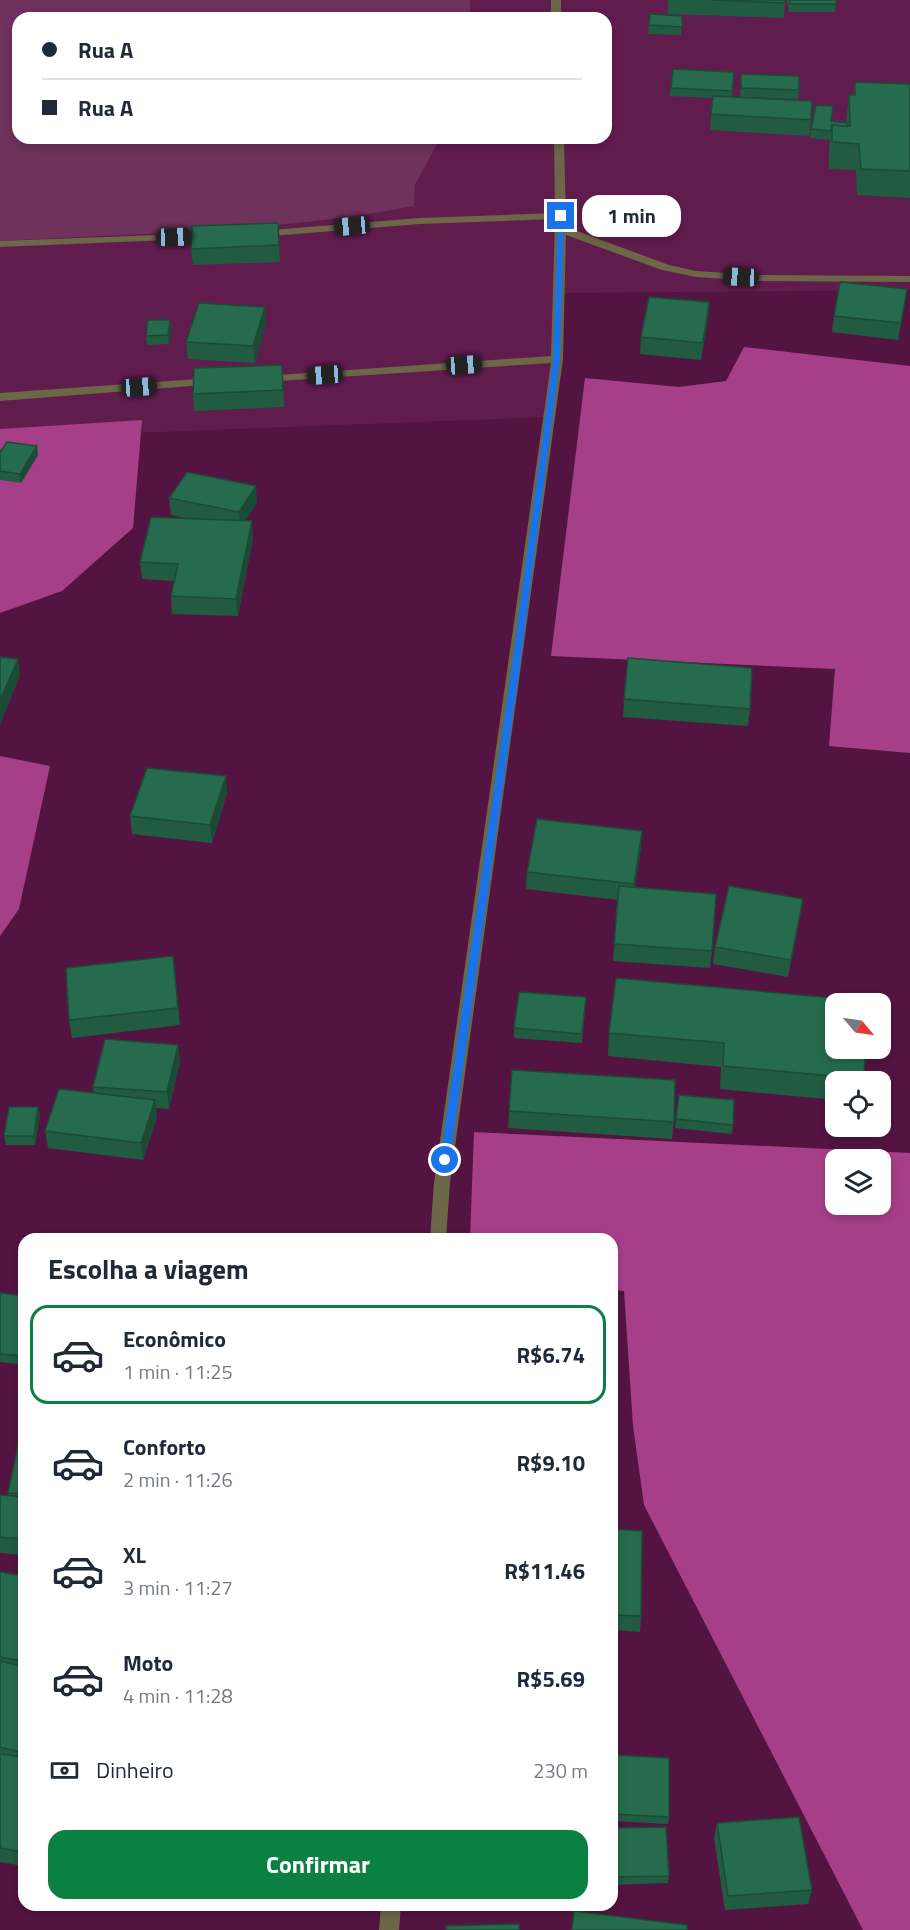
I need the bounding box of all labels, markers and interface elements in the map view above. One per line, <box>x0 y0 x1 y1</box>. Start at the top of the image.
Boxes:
text: Rua A <box>78 33 133 67</box>
text: Rua A <box>78 91 133 125</box>
callout: 1 min <box>582 195 681 237</box>
text: 1 min <box>607 200 656 231</box>
route end <box>547 202 574 229</box>
car <box>333 215 371 237</box>
car <box>156 227 192 247</box>
car <box>723 267 759 287</box>
car <box>445 355 483 375</box>
car <box>306 365 344 385</box>
car <box>120 377 158 397</box>
north arrow <box>825 993 891 1059</box>
map controls <box>825 993 891 1215</box>
button: locate <box>825 1071 891 1137</box>
route start <box>431 1146 458 1173</box>
button: layers <box>825 1149 891 1215</box>
text: Escolha a viagem <box>48 1248 249 1289</box>
text: Econômico <box>123 1322 226 1356</box>
icon: car <box>51 1328 105 1382</box>
text: R$6.74 <box>516 1338 585 1372</box>
text: 1 min · 11:25 <box>123 1356 233 1387</box>
text: Conforto <box>123 1430 206 1464</box>
icon: car <box>51 1436 105 1490</box>
text: R$9.10 <box>516 1446 585 1480</box>
text: 2 min · 11:26 <box>123 1464 233 1495</box>
text: XL <box>123 1538 146 1572</box>
icon: car <box>51 1544 105 1598</box>
text: R$11.46 <box>504 1554 585 1588</box>
text: 3 min · 11:27 <box>123 1572 233 1603</box>
text: Moto <box>123 1646 173 1680</box>
icon: car <box>51 1652 105 1706</box>
text: R$5.69 <box>516 1662 585 1696</box>
text: 4 min · 11:28 <box>123 1680 233 1711</box>
text: Dinheiro <box>96 1753 174 1787</box>
icon: cash <box>48 1754 81 1787</box>
text: 230 m <box>533 1755 588 1786</box>
button: Confirmar <box>48 1830 588 1899</box>

